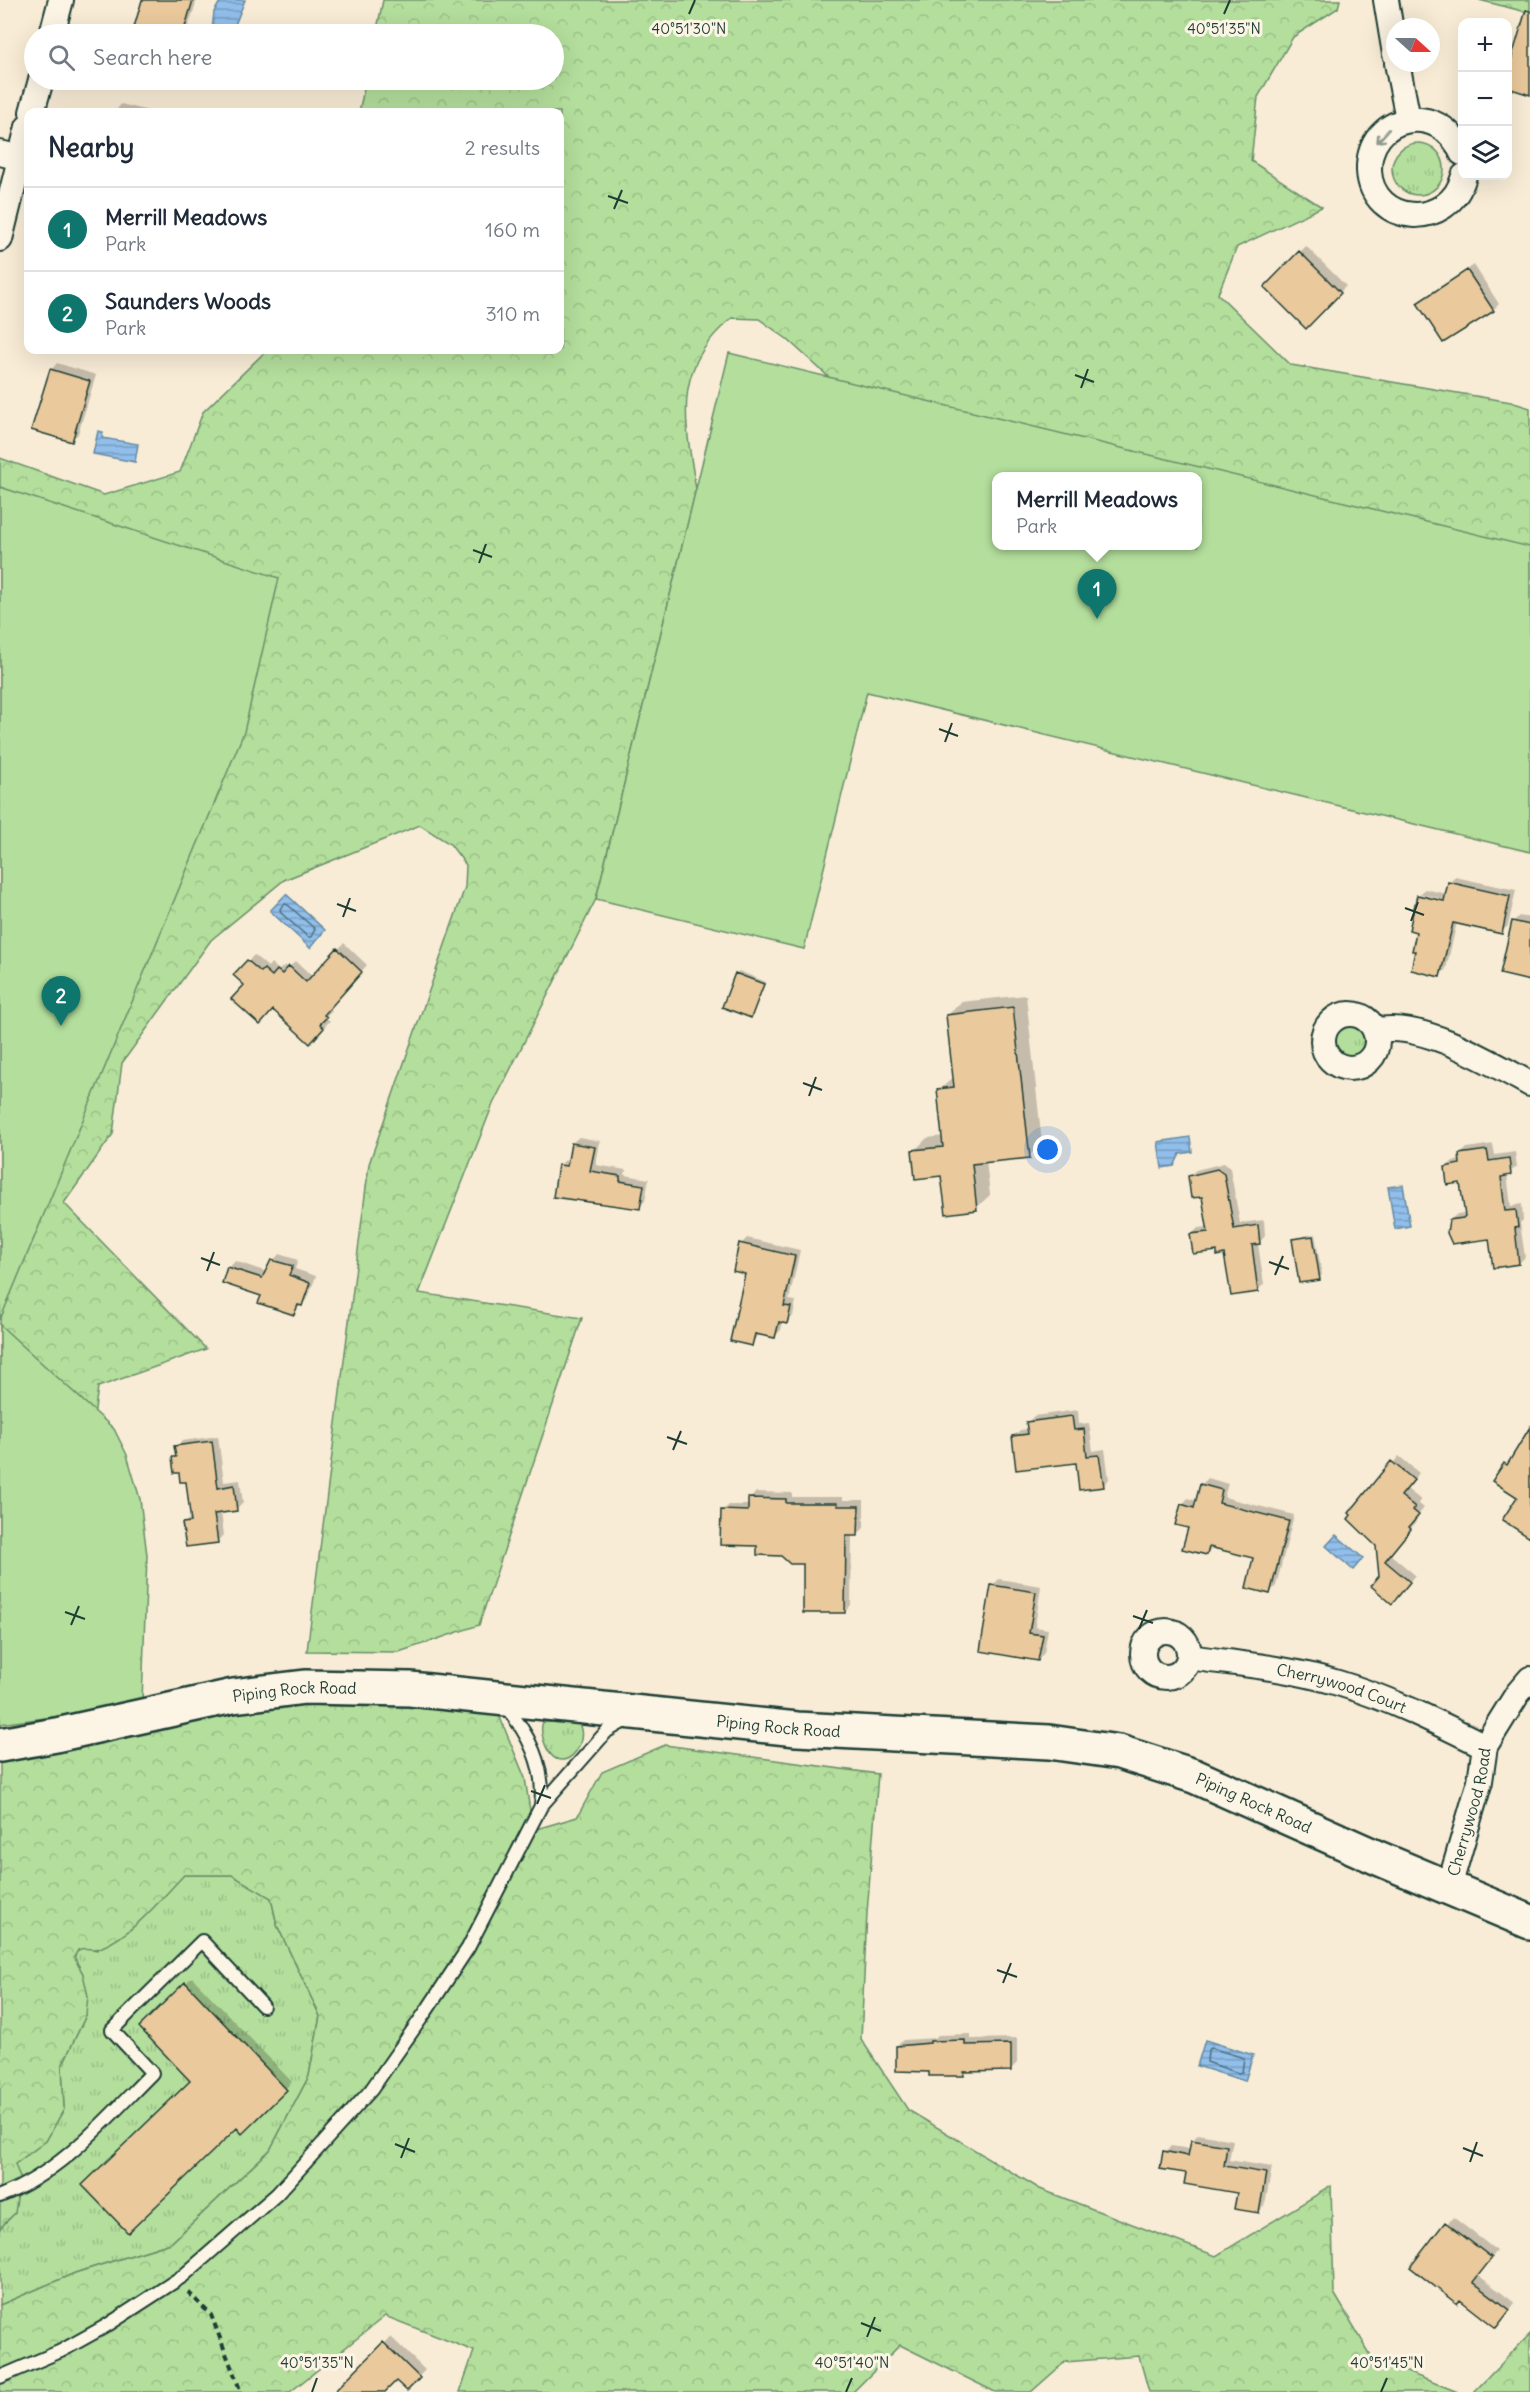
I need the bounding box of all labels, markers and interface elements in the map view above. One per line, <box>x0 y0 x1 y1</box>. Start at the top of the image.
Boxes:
north arrow <box>1386 18 1440 72</box>
map controls <box>1458 18 1512 180</box>
button: + <box>1458 18 1512 72</box>
text: 40°51'30"N <box>652 19 726 38</box>
text: 40°51'35"N <box>1187 19 1261 38</box>
search box <box>24 24 564 90</box>
icon: search <box>45 41 78 74</box>
text: Search here <box>93 43 212 71</box>
button: − <box>1458 72 1512 126</box>
button: layers <box>1458 126 1512 180</box>
one-way arrow <box>1376 128 1390 143</box>
text: Nearby <box>48 131 134 164</box>
text: 2 results <box>465 135 540 160</box>
text: Merrill Meadows <box>105 203 267 231</box>
text: 1 <box>64 217 71 242</box>
text: 160 m <box>485 217 540 242</box>
text: Park <box>105 231 146 256</box>
text: Saunders Woods <box>105 287 271 315</box>
text: 2 <box>62 301 73 326</box>
text: 310 m <box>485 301 540 326</box>
text: Park <box>105 315 146 340</box>
popup <box>992 472 1202 550</box>
text: Merrill Meadows <box>1016 485 1178 513</box>
text: Park <box>1016 513 1057 538</box>
pin: 1 <box>1078 570 1116 619</box>
pin: 2 <box>42 976 80 1026</box>
your location <box>1033 1135 1062 1164</box>
street label: Cherrywood Court <box>1275 1659 1410 1717</box>
street label: Piping Rock Road <box>231 1677 357 1706</box>
street label: Piping Rock Road <box>715 1711 841 1741</box>
street label: Cherrywood Road <box>1443 1746 1495 1878</box>
street label: Piping Rock Road <box>1193 1768 1315 1837</box>
text: 40°51'35"N <box>280 2353 354 2372</box>
text: 40°51'40"N <box>815 2353 889 2372</box>
text: 40°51'45"N <box>1350 2353 1424 2372</box>

